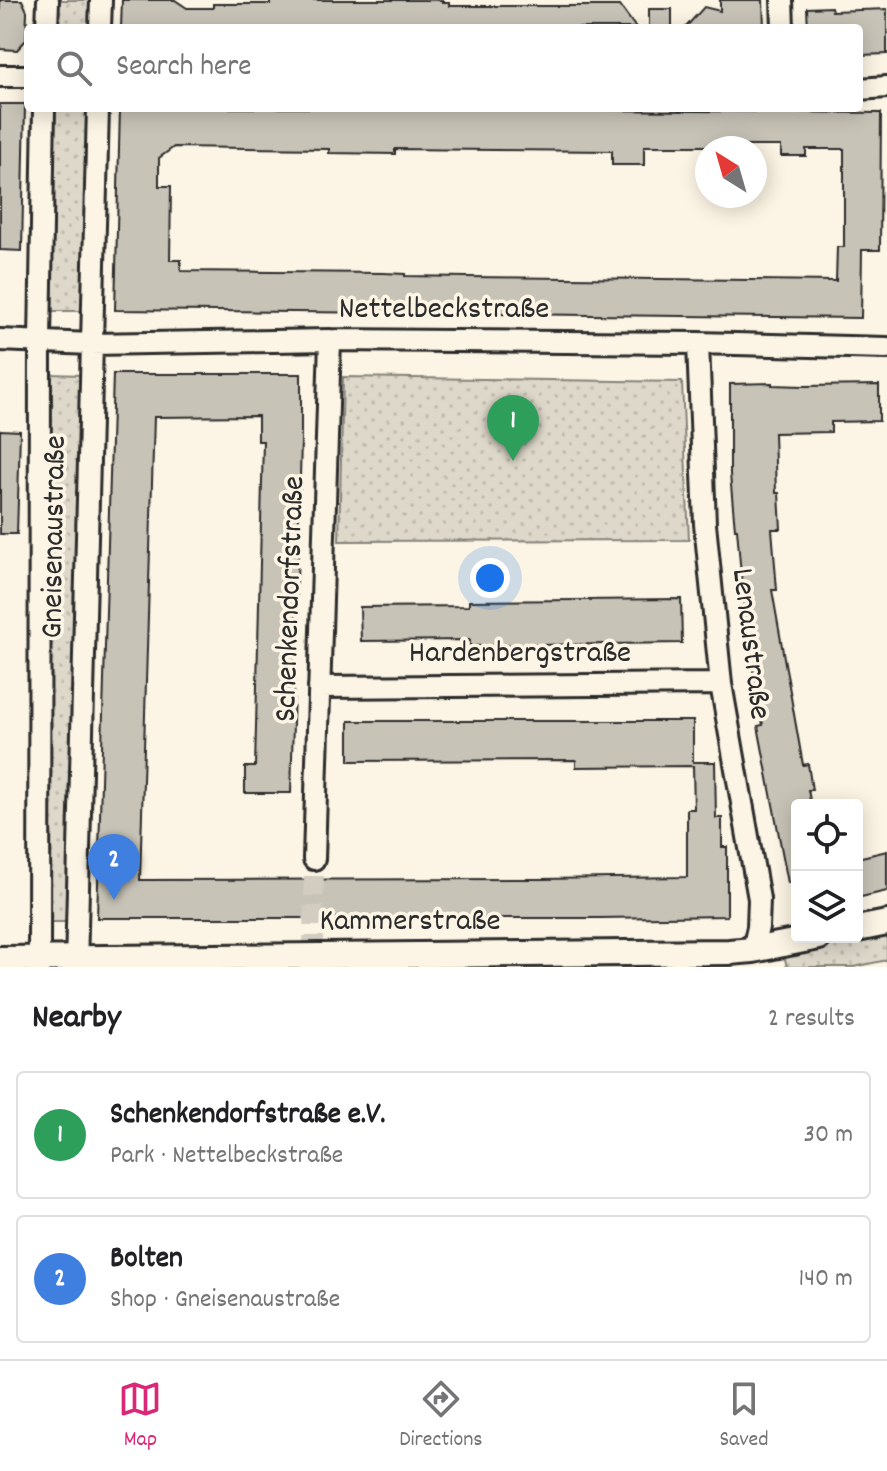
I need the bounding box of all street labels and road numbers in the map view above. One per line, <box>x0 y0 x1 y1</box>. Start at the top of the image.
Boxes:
street label: Nettelbeckstraße <box>339 288 549 334</box>
street label: Gneisenaustraße <box>31 435 81 639</box>
street label: Schenkendorfstraße <box>265 475 319 723</box>
street label: Lenaustraße <box>717 566 781 722</box>
street label: Hardenbergstraße <box>409 632 631 678</box>
street label: Kammerstraße <box>319 900 501 946</box>

